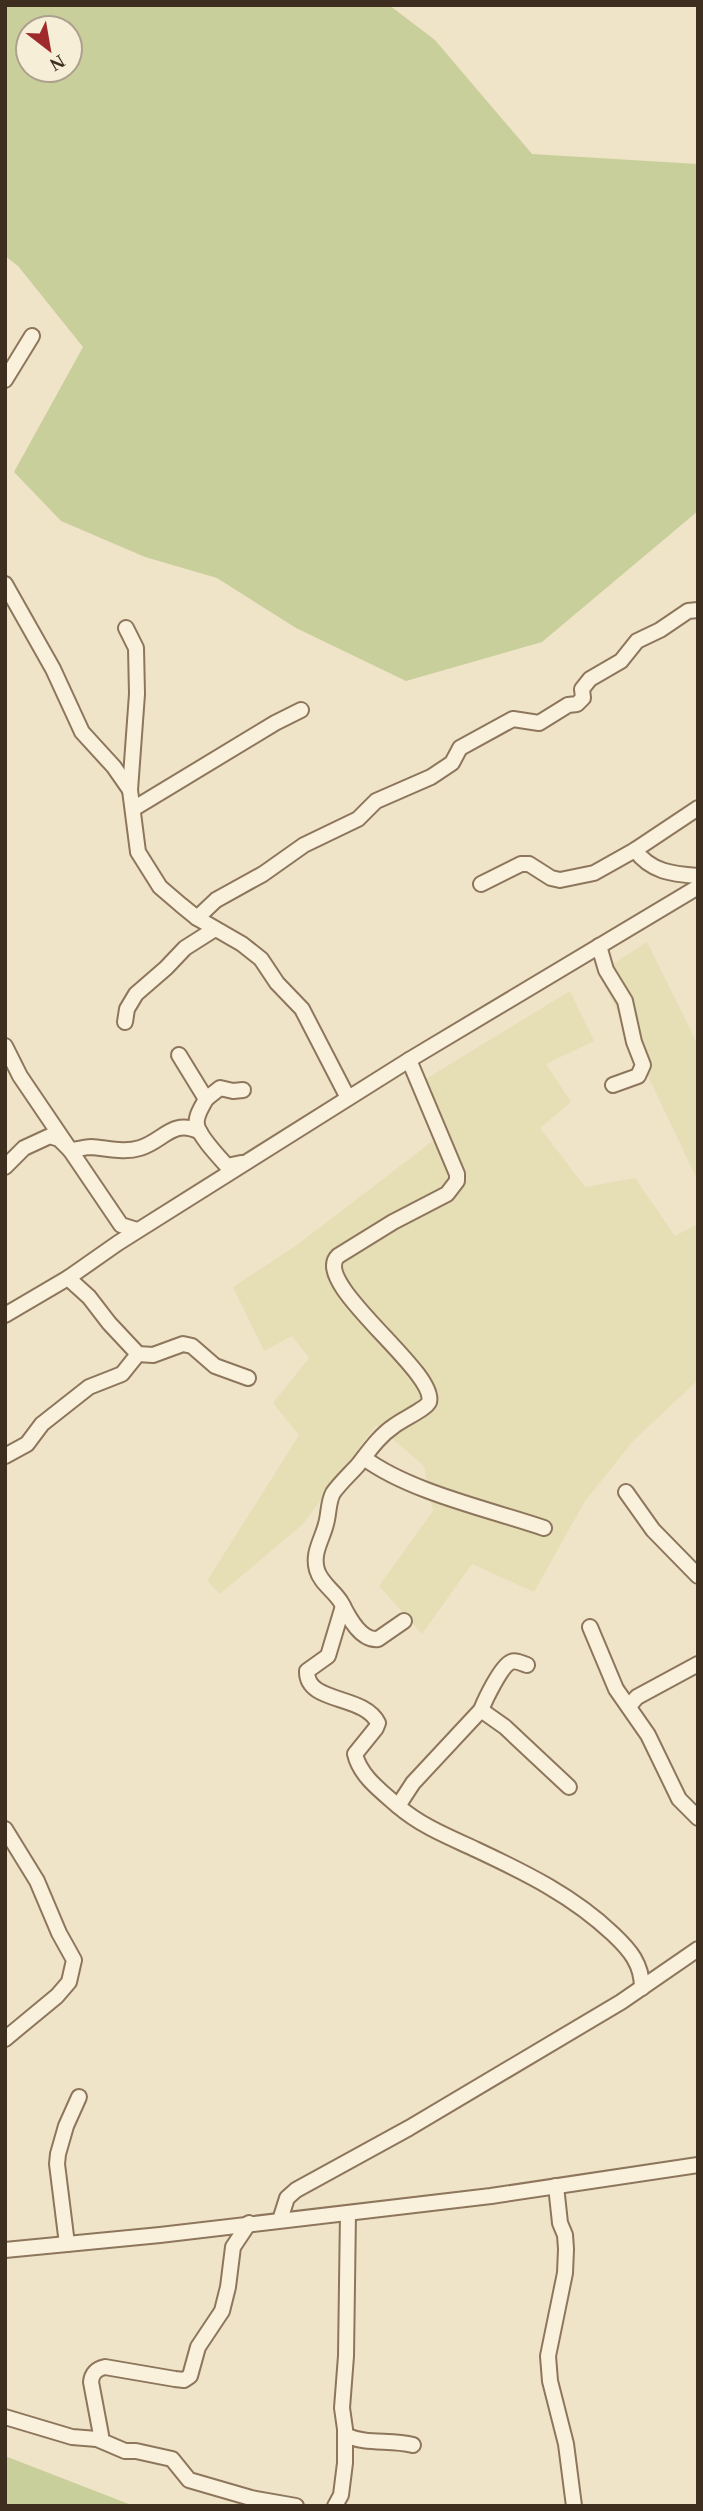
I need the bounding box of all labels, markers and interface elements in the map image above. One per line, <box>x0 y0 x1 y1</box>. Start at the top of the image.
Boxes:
north arrow <box>14 14 84 84</box>
text: N <box>46 51 69 76</box>

